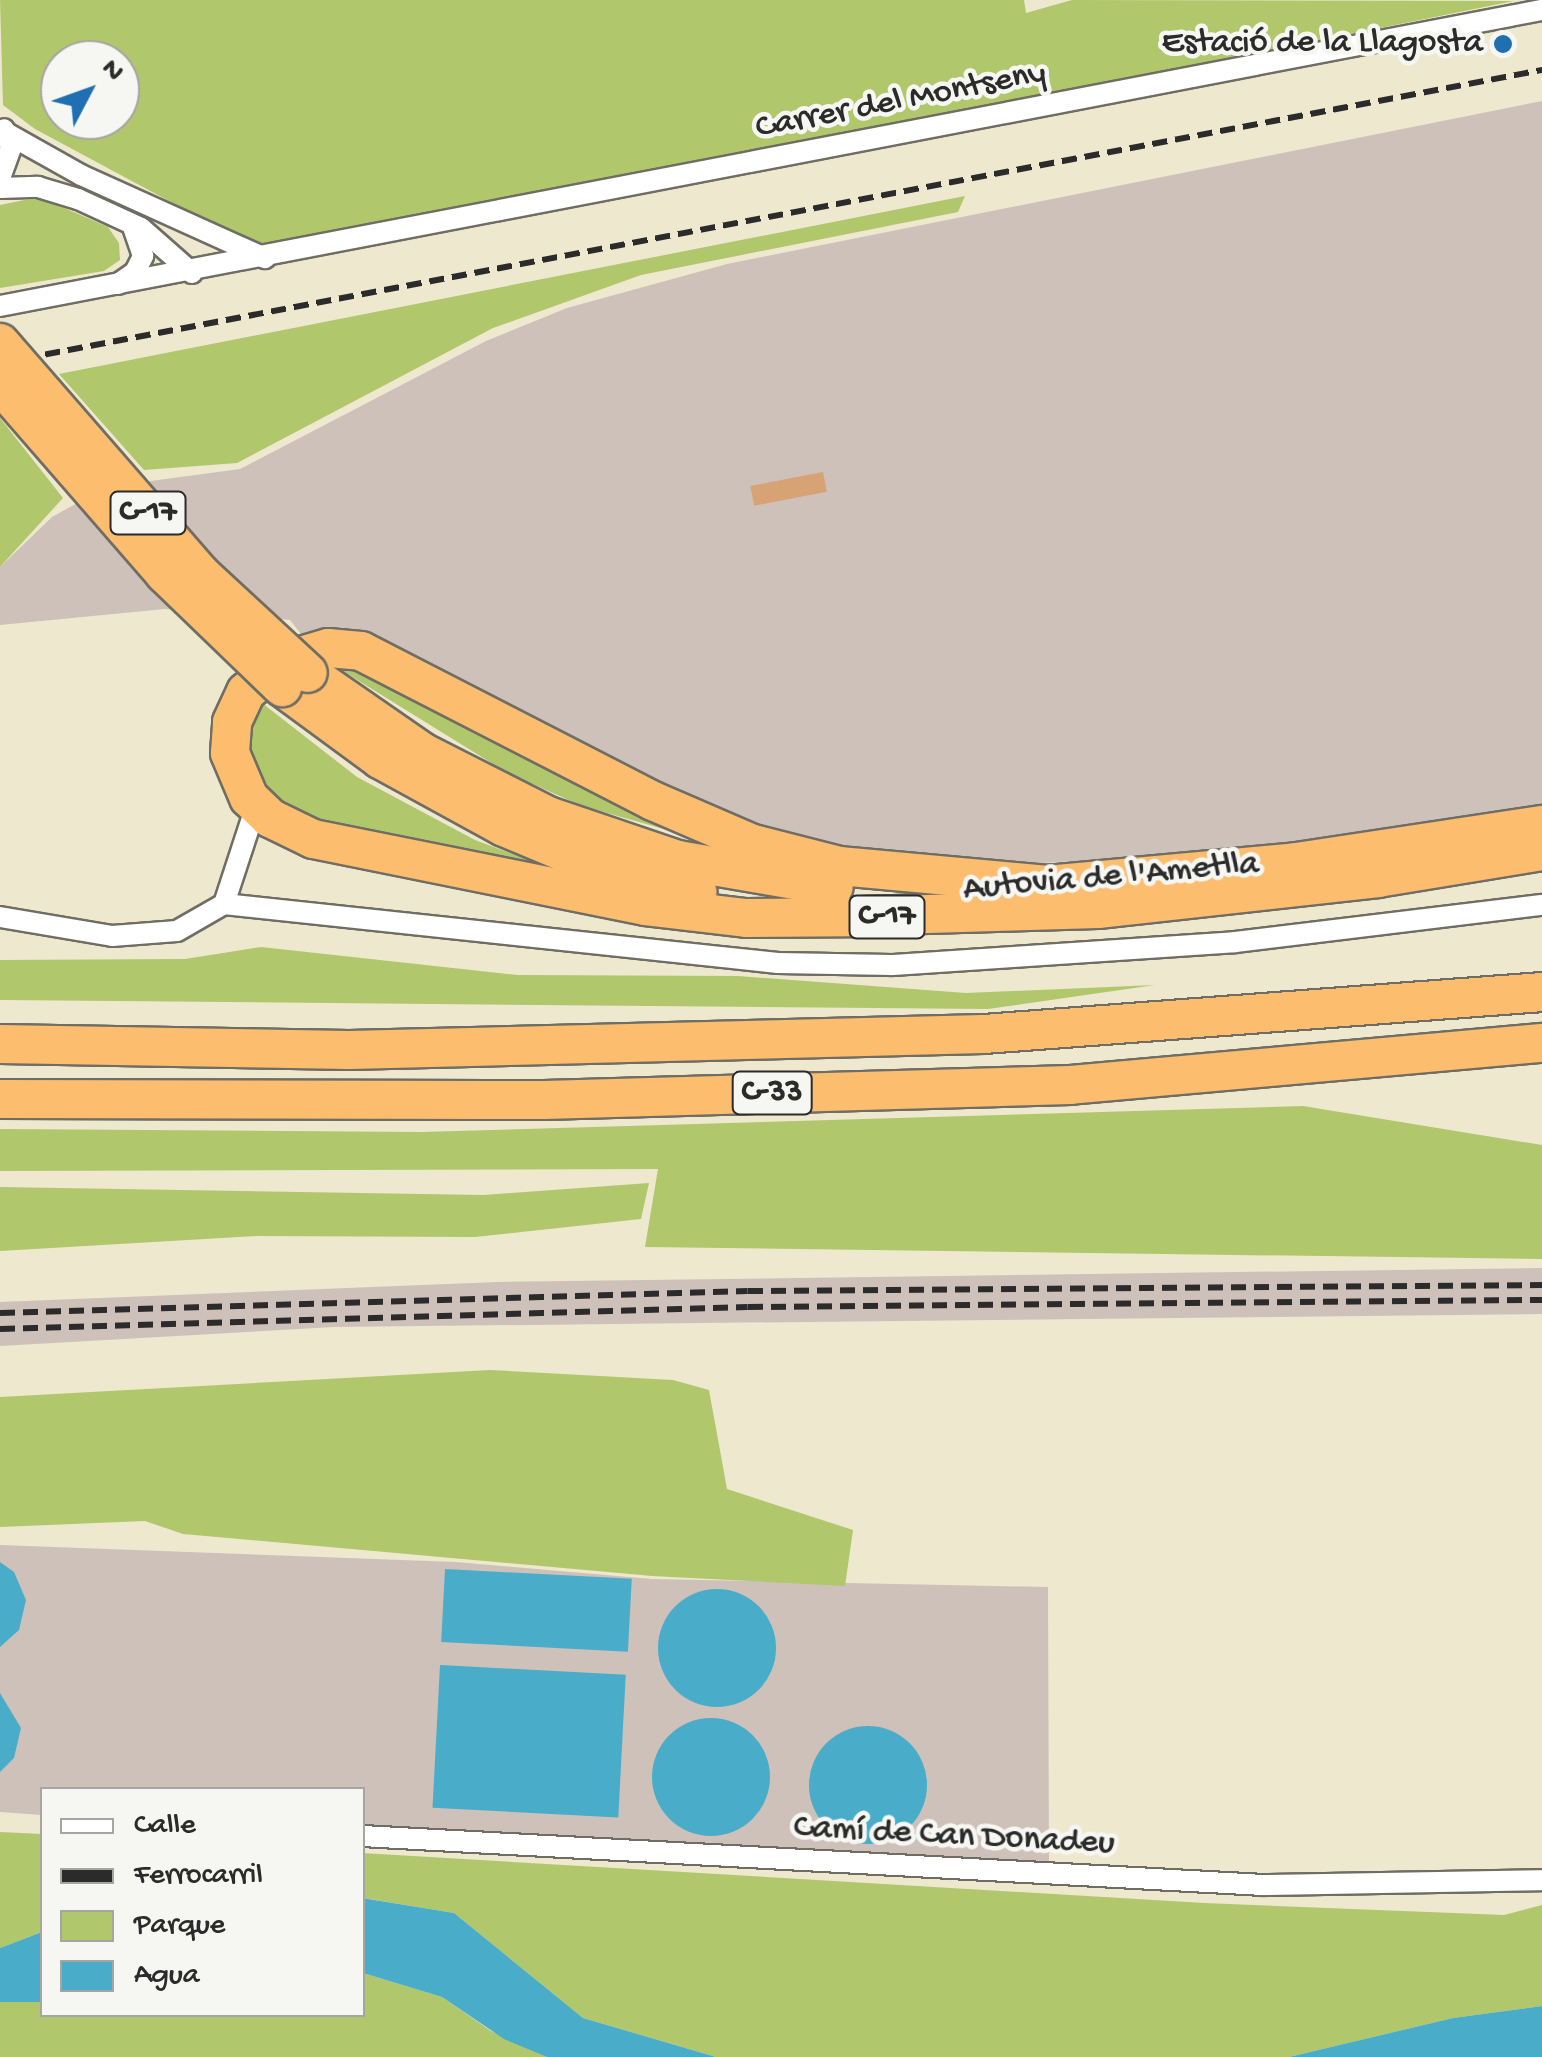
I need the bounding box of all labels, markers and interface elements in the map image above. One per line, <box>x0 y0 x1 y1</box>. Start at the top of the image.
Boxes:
place label: Estació de la Llagosta <box>1162 23 1483 65</box>
marker: Estació de la Llagosta <box>1492 33 1514 55</box>
north arrow <box>40 40 140 140</box>
street label: Carrer del Montseny <box>752 53 1050 151</box>
text: N <box>93 54 130 89</box>
road number: C-17 <box>108 486 188 540</box>
street label: Autovia de l'Ametlla <box>962 844 1260 912</box>
road number: C-17 <box>847 890 927 944</box>
road number: C-33 <box>730 1066 814 1120</box>
legend <box>40 1787 365 2017</box>
street label: Camí de Can Donadeu <box>792 1808 1116 1866</box>
text: Calle <box>134 1809 196 1844</box>
text: Ferrocarril <box>134 1859 263 1894</box>
text: Parque <box>134 1909 225 1944</box>
text: Agua <box>134 1959 200 1994</box>

